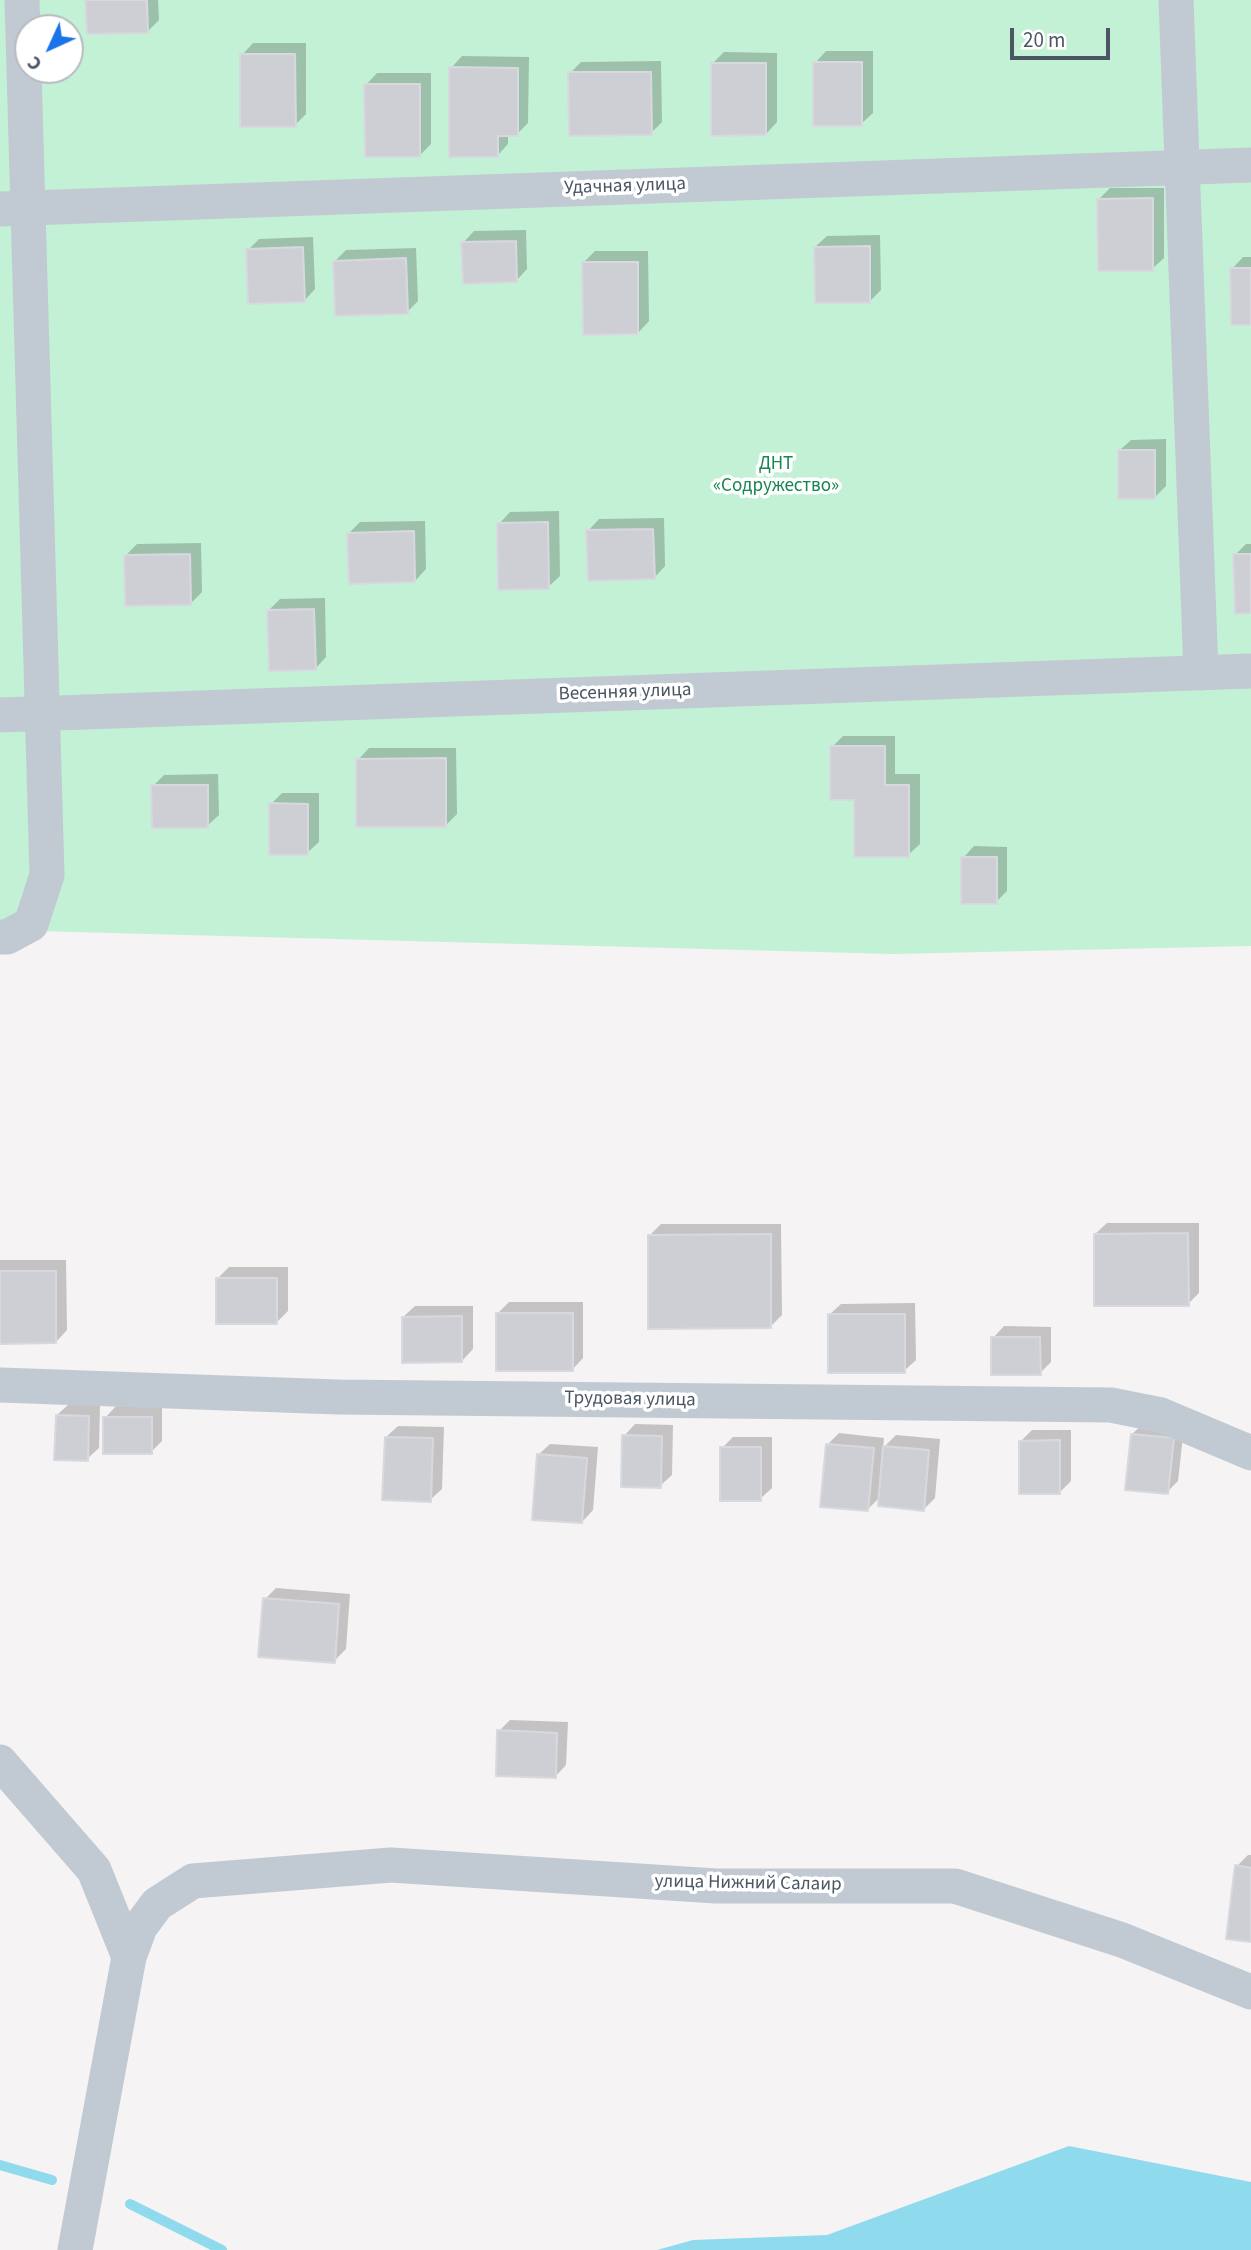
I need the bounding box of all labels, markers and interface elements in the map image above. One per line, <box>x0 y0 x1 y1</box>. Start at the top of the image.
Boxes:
north arrow <box>14 14 84 84</box>
scale bar <box>1013 14 1113 58</box>
text: 20 m <box>1023 25 1065 55</box>
text: С <box>22 49 49 76</box>
street label: Удачная улица <box>564 173 686 201</box>
park label: ДНТ «Содружество» <box>713 454 839 498</box>
street label: Весенняя улица <box>558 679 692 707</box>
street label: Трудовая улица <box>564 1387 696 1413</box>
street label: улица Нижний Салаир <box>654 1871 842 1897</box>

